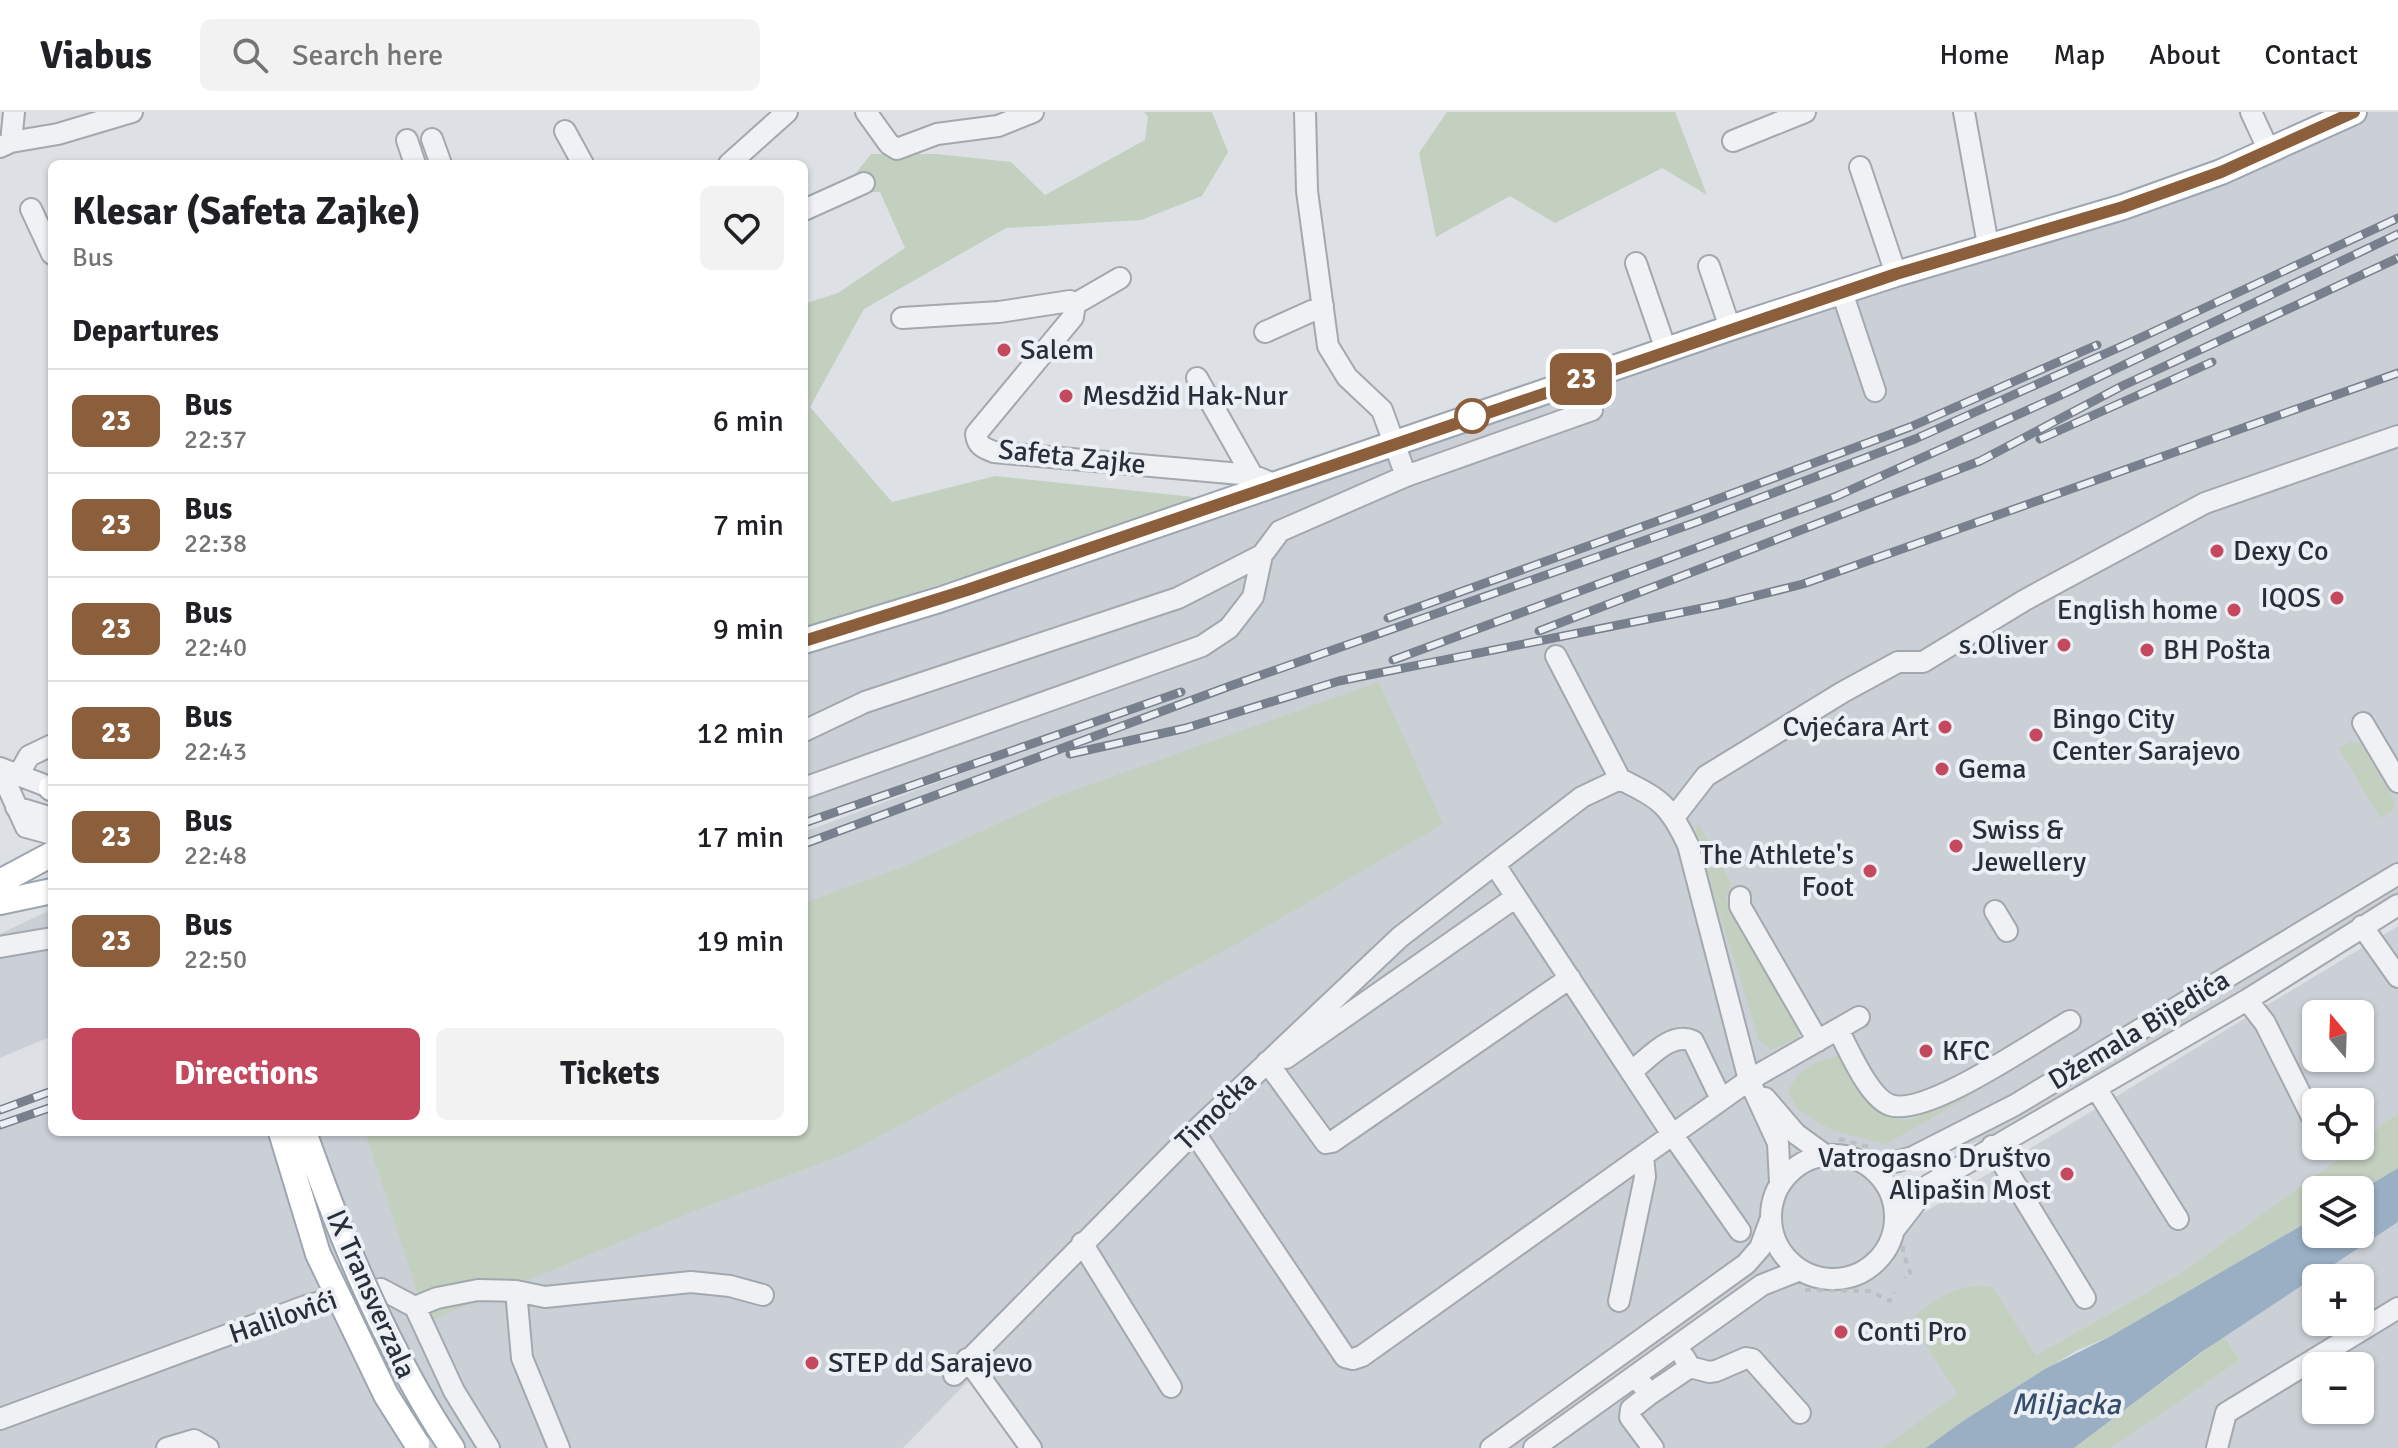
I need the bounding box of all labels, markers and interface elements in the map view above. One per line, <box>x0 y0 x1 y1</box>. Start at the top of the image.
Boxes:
search box <box>200 19 760 91</box>
text: Viabus <box>40 32 152 79</box>
icon: search <box>228 33 272 77</box>
text: Search here <box>292 37 443 74</box>
text: Home <box>1940 38 2009 72</box>
text: Map <box>2053 38 2105 72</box>
text: About <box>2149 38 2221 72</box>
text: Contact <box>2265 38 2358 72</box>
button: heart <box>700 186 784 270</box>
text: Klesar (Safeta Zajke) <box>72 188 420 235</box>
text: Bus <box>72 242 113 274</box>
text: Departures <box>72 313 219 350</box>
place label: Salem <box>1020 333 1094 367</box>
marker: Salem <box>995 341 1013 359</box>
line badge: 23 <box>1545 353 1617 405</box>
text: 23 <box>1566 362 1596 396</box>
place label: Mesdžid Hak-Nur <box>1082 379 1288 413</box>
text: Bus <box>184 387 232 424</box>
marker: Mesdžid Hak-Nur <box>1057 387 1075 405</box>
unlabelled marker <box>1455 399 1489 433</box>
text: 6 min <box>713 403 784 440</box>
text: 23 <box>101 404 131 438</box>
text: 22:37 <box>184 424 247 456</box>
street label: Safeta Zajke <box>997 432 1147 482</box>
text: Bus <box>184 491 232 528</box>
text: 7 min <box>713 507 784 544</box>
text: 23 <box>101 508 131 542</box>
text: 22:38 <box>184 528 247 560</box>
place label: Dexy Co <box>2233 534 2329 568</box>
marker: Dexy Co <box>2208 542 2226 560</box>
place label: IQOS <box>2261 581 2321 615</box>
marker: IQOS <box>2328 589 2346 607</box>
place label: English home <box>2057 593 2218 627</box>
text: Bus <box>184 595 232 632</box>
marker: English home <box>2225 601 2243 619</box>
text: 9 min <box>713 611 784 648</box>
text: 23 <box>101 612 131 646</box>
place label: s.Oliver <box>1959 628 2049 662</box>
text: 22:40 <box>184 632 247 664</box>
place label: BH Pošta <box>2163 633 2271 667</box>
marker: s.Oliver <box>2055 636 2073 654</box>
marker: BH Pošta <box>2138 641 2156 659</box>
text: Bus <box>184 699 232 736</box>
place label: Bingo City Center Sarajevo <box>2052 702 2241 768</box>
place label: Cvjećara Art <box>1782 710 1929 744</box>
text: 12 min <box>697 715 784 752</box>
text: 23 <box>101 716 131 750</box>
marker: Cvjećara Art <box>1936 718 1954 736</box>
marker: Bingo City Center Sarajevo <box>2027 726 2045 744</box>
text: 22:43 <box>184 736 247 768</box>
place label: Gema <box>1958 752 2027 786</box>
marker: Gema <box>1933 760 1951 778</box>
text: Bus <box>184 803 232 840</box>
place label: Swiss & Jewellery <box>1972 813 2086 879</box>
text: 17 min <box>697 819 784 856</box>
text: 23 <box>101 820 131 854</box>
marker: Swiss & Jewellery <box>1947 837 1965 855</box>
place label: The Athlete's Foot <box>1700 838 1854 904</box>
text: 22:48 <box>184 840 247 872</box>
marker: The Athlete's Foot <box>1861 862 1879 880</box>
text: Bus <box>184 907 232 944</box>
text: 19 min <box>697 923 784 960</box>
text: 23 <box>101 924 131 958</box>
text: 22:50 <box>184 944 247 976</box>
street label: Džemala Bijedića <box>2042 963 2236 1097</box>
north arrow <box>2302 1000 2374 1072</box>
map controls <box>2302 1000 2374 1424</box>
button: Directions <box>72 1028 420 1120</box>
button: Tickets <box>436 1028 784 1120</box>
place label: KFC <box>1942 1034 1990 1068</box>
marker: KFC <box>1917 1042 1935 1060</box>
street label: Timočka <box>1168 1064 1264 1158</box>
button: locate <box>2302 1088 2374 1160</box>
place label: Vatrogasno Društvo Alipašin Most <box>1818 1141 2051 1207</box>
marker: Vatrogasno Društvo Alipašin Most <box>2058 1165 2076 1183</box>
button: layers <box>2302 1176 2374 1248</box>
street label: IX Transverzala <box>319 1204 423 1384</box>
button: + <box>2302 1264 2374 1336</box>
street label: Halilovići <box>225 1283 341 1351</box>
place label: Conti Pro <box>1857 1315 1967 1349</box>
marker: Conti Pro <box>1832 1323 1850 1341</box>
place label: STEP dd Sarajevo <box>828 1346 1033 1380</box>
button: − <box>2302 1352 2374 1424</box>
marker: STEP dd Sarajevo <box>803 1354 821 1372</box>
water label: Miljacka <box>2012 1386 2121 1423</box>

